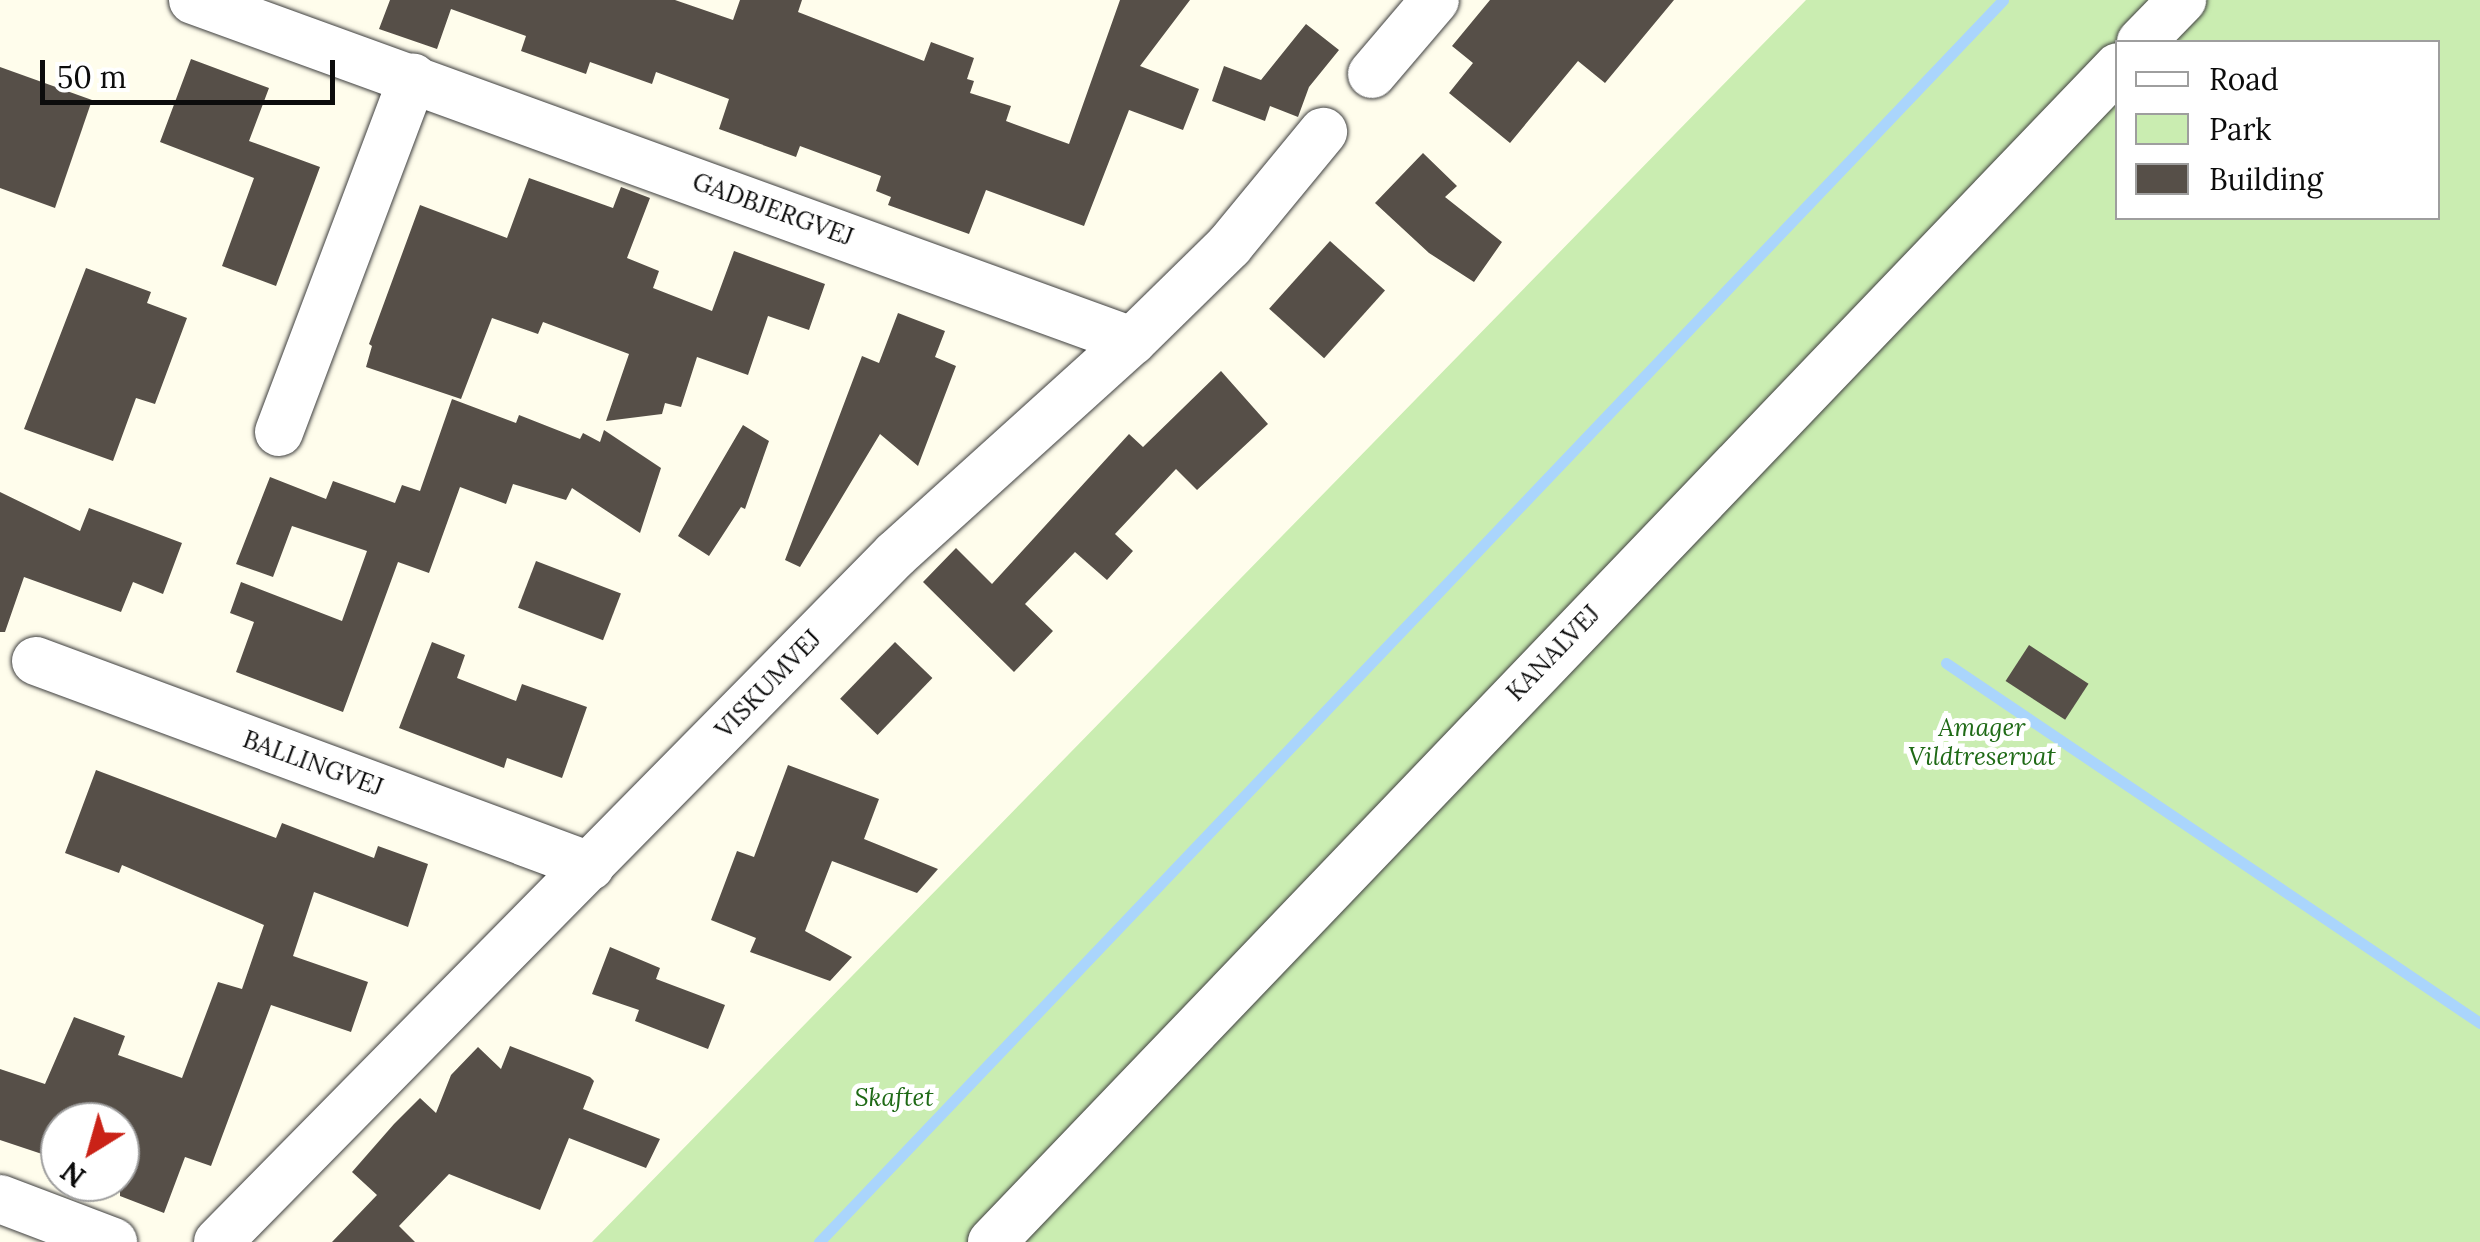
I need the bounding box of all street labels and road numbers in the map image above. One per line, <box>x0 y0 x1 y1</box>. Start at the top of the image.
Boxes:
street label: GADBJERGVEJ <box>689 166 857 252</box>
street label: KANALVEJ <box>1500 599 1606 707</box>
street label: VISKUMVEJ <box>709 624 827 744</box>
street label: BALLINGVEJ <box>239 724 387 802</box>

